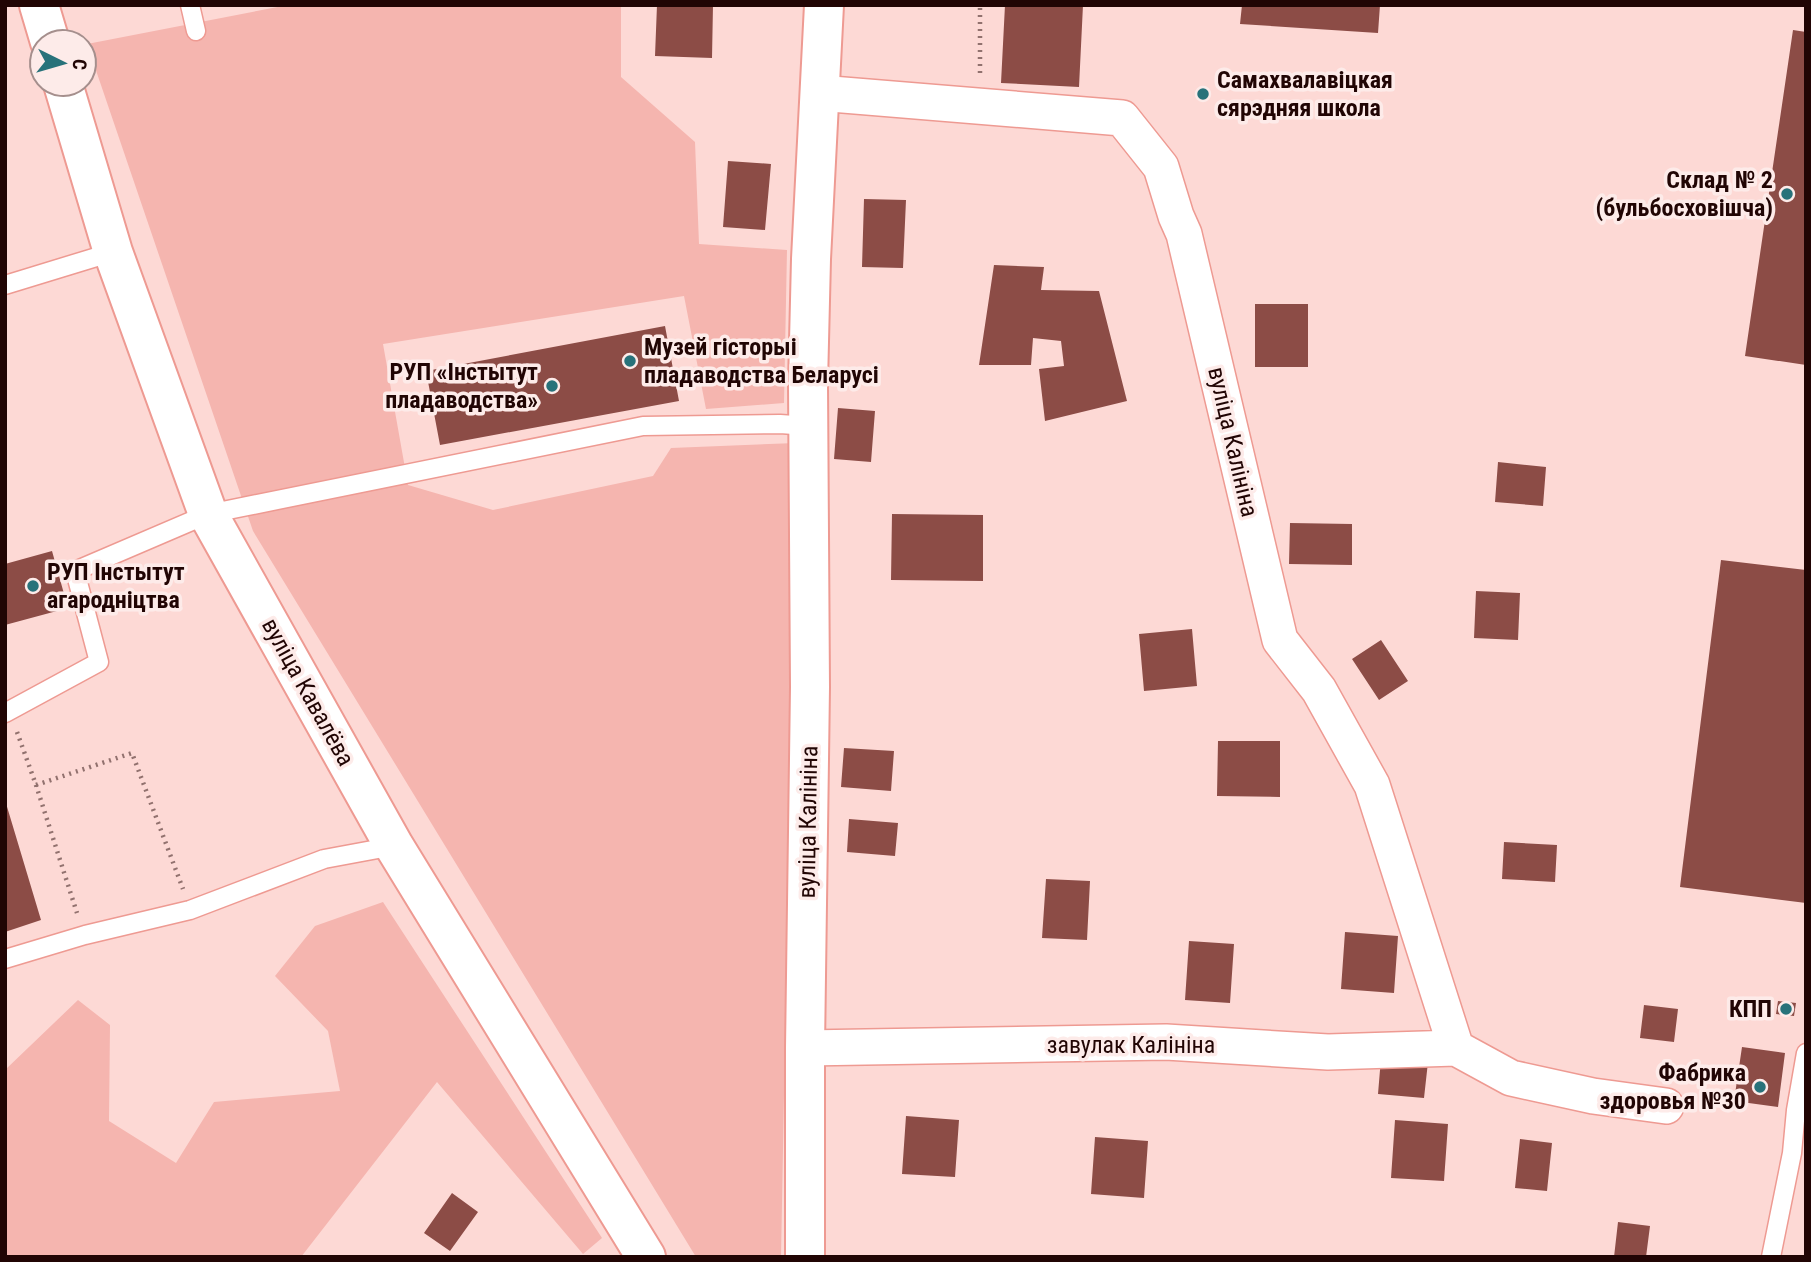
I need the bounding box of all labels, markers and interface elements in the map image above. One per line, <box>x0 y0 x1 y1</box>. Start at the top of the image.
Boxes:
north arrow <box>28 28 98 98</box>
text: С <box>67 58 91 71</box>
place label: Самахвалавіцкая сярэдняя школа <box>1217 66 1393 122</box>
marker: Самахвалавіцкая сярэдняя школа <box>1195 86 1211 102</box>
place label: Склад № 2 (бульбосховішча) <box>1596 166 1773 222</box>
marker: Склад № 2 (бульбосховішча) <box>1779 186 1795 202</box>
place label: Музей гісторыі пладаводства Беларусі <box>644 333 879 389</box>
marker: Музей гісторыі пладаводства Беларусі <box>622 353 638 369</box>
place label: РУП «Інстытут пладаводства» <box>385 358 538 414</box>
street label: вуліца Калініна <box>1202 364 1264 520</box>
marker: РУП «Інстытут пладаводства» <box>544 378 560 394</box>
place label: РУП Інстытут агародніцтва <box>47 558 185 614</box>
marker: РУП Інстытут агародніцтва <box>25 578 41 594</box>
street label: вуліца Кавалёва <box>256 613 360 771</box>
street label: вуліца Калініна <box>793 745 823 899</box>
place label: КПП <box>1729 995 1772 1023</box>
marker: КПП <box>1778 1001 1794 1017</box>
street label: завулак Калініна <box>1047 1031 1215 1059</box>
place label: Фабрика здоровья №30 <box>1600 1059 1746 1115</box>
marker: Фабрика здоровья №30 <box>1752 1079 1768 1095</box>

